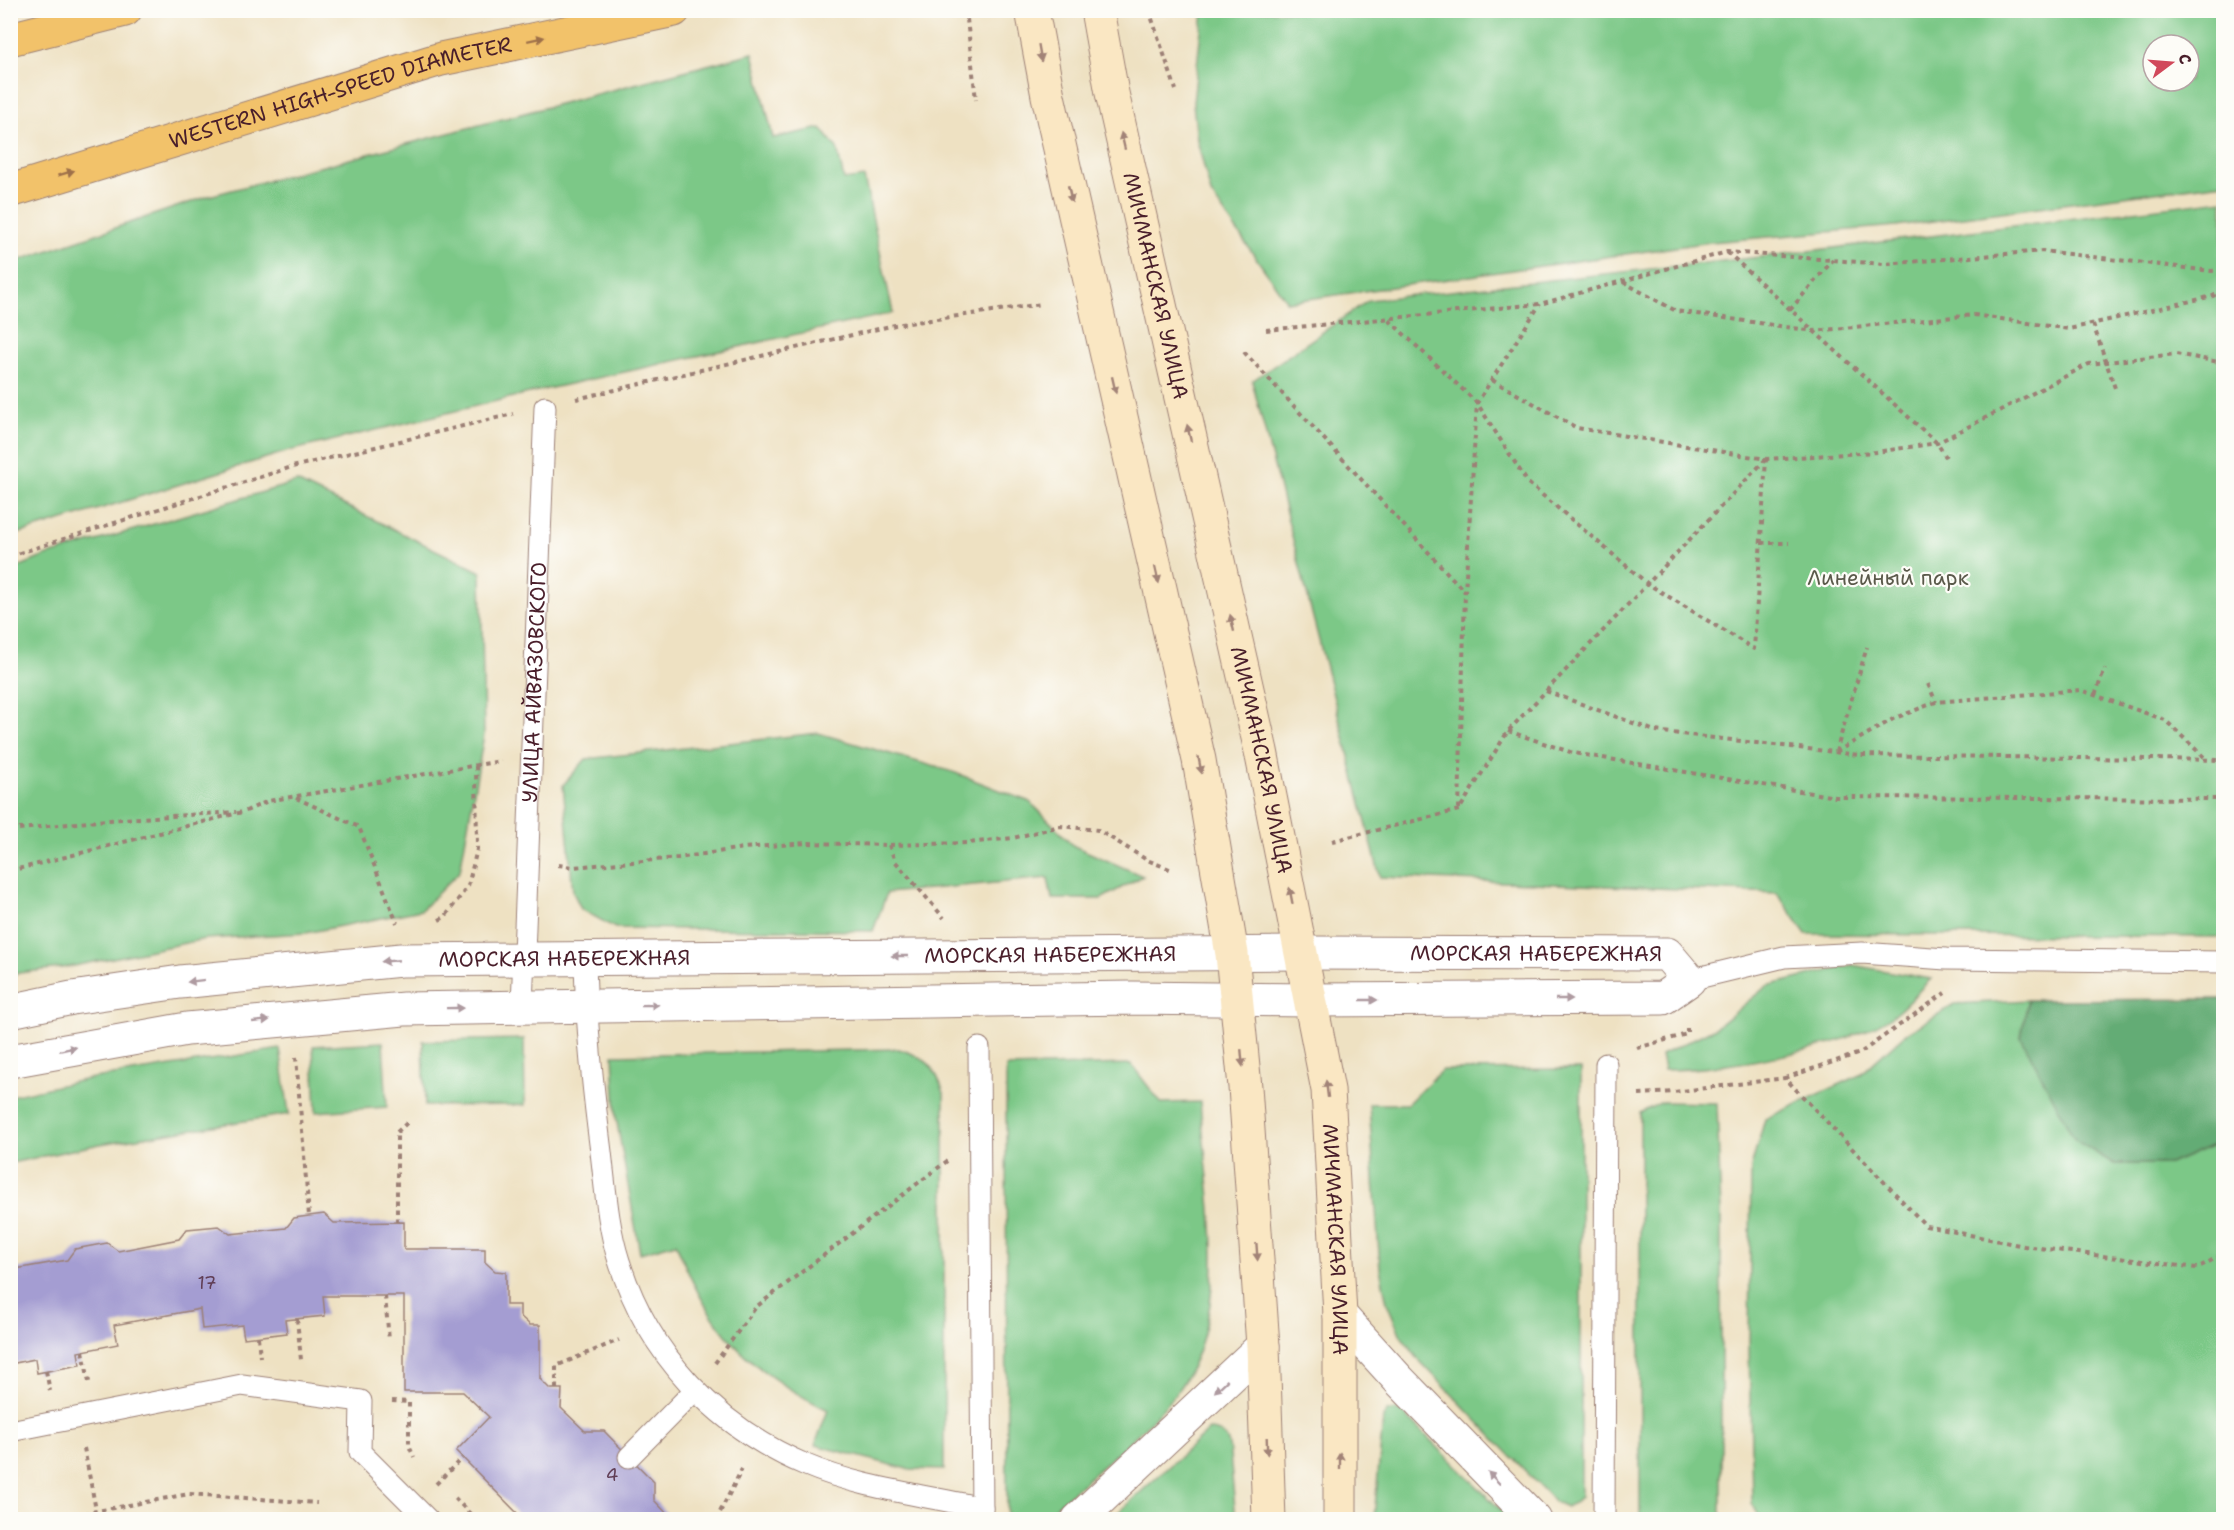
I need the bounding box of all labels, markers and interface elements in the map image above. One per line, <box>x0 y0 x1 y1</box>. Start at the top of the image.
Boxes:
street label: WESTERN HIGH-SPEED DIAMETER <box>166 30 514 155</box>
north arrow <box>2141 33 2201 93</box>
one-way arrow <box>527 34 546 43</box>
one-way arrow <box>1036 44 1045 63</box>
text: С <box>2173 51 2196 67</box>
one-way arrow <box>1118 131 1127 150</box>
one-way arrow <box>57 168 75 177</box>
street label: МИЧМАНСКАЯ УЛИЦА <box>1116 170 1195 402</box>
one-way arrow <box>1066 185 1076 204</box>
one-way arrow <box>1109 375 1119 394</box>
one-way arrow <box>1184 423 1193 442</box>
street label: УЛИЦА АЙВАЗОВСКОГО <box>516 561 553 803</box>
park label: Линейный парк <box>1807 564 1969 592</box>
one-way arrow <box>1153 565 1162 584</box>
one-way arrow <box>1227 614 1236 633</box>
street label: МИЧМАНСКАЯ УЛИЦА <box>1224 644 1299 876</box>
one-way arrow <box>1196 756 1205 775</box>
one-way arrow <box>1286 886 1295 905</box>
street label: МОРСКАЯ НАБЕРЕЖНАЯ <box>1410 939 1662 968</box>
street label: МОРСКАЯ НАБЕРЕЖНАЯ <box>924 940 1177 970</box>
street label: МОРСКАЯ НАБЕРЕЖНАЯ <box>438 944 691 974</box>
one-way arrow <box>891 951 910 961</box>
one-way arrow <box>381 956 400 966</box>
one-way arrow <box>187 976 206 985</box>
one-way arrow <box>1555 994 1574 1004</box>
one-way arrow <box>1360 995 1379 1005</box>
one-way arrow <box>641 1000 660 1010</box>
one-way arrow <box>446 1003 465 1012</box>
one-way arrow <box>251 1016 270 1026</box>
one-way arrow <box>58 1044 77 1053</box>
one-way arrow <box>1237 1048 1247 1067</box>
one-way arrow <box>1322 1079 1332 1098</box>
street label: МИЧМАНСКАЯ УЛИЦА <box>1316 1123 1354 1355</box>
one-way arrow <box>1252 1243 1261 1262</box>
house number: 17 <box>197 1271 217 1295</box>
one-way arrow <box>1214 1378 1228 1392</box>
one-way arrow <box>1262 1437 1271 1456</box>
one-way arrow <box>1335 1452 1345 1471</box>
house number: 4 <box>606 1463 618 1487</box>
one-way arrow <box>1488 1471 1502 1485</box>

